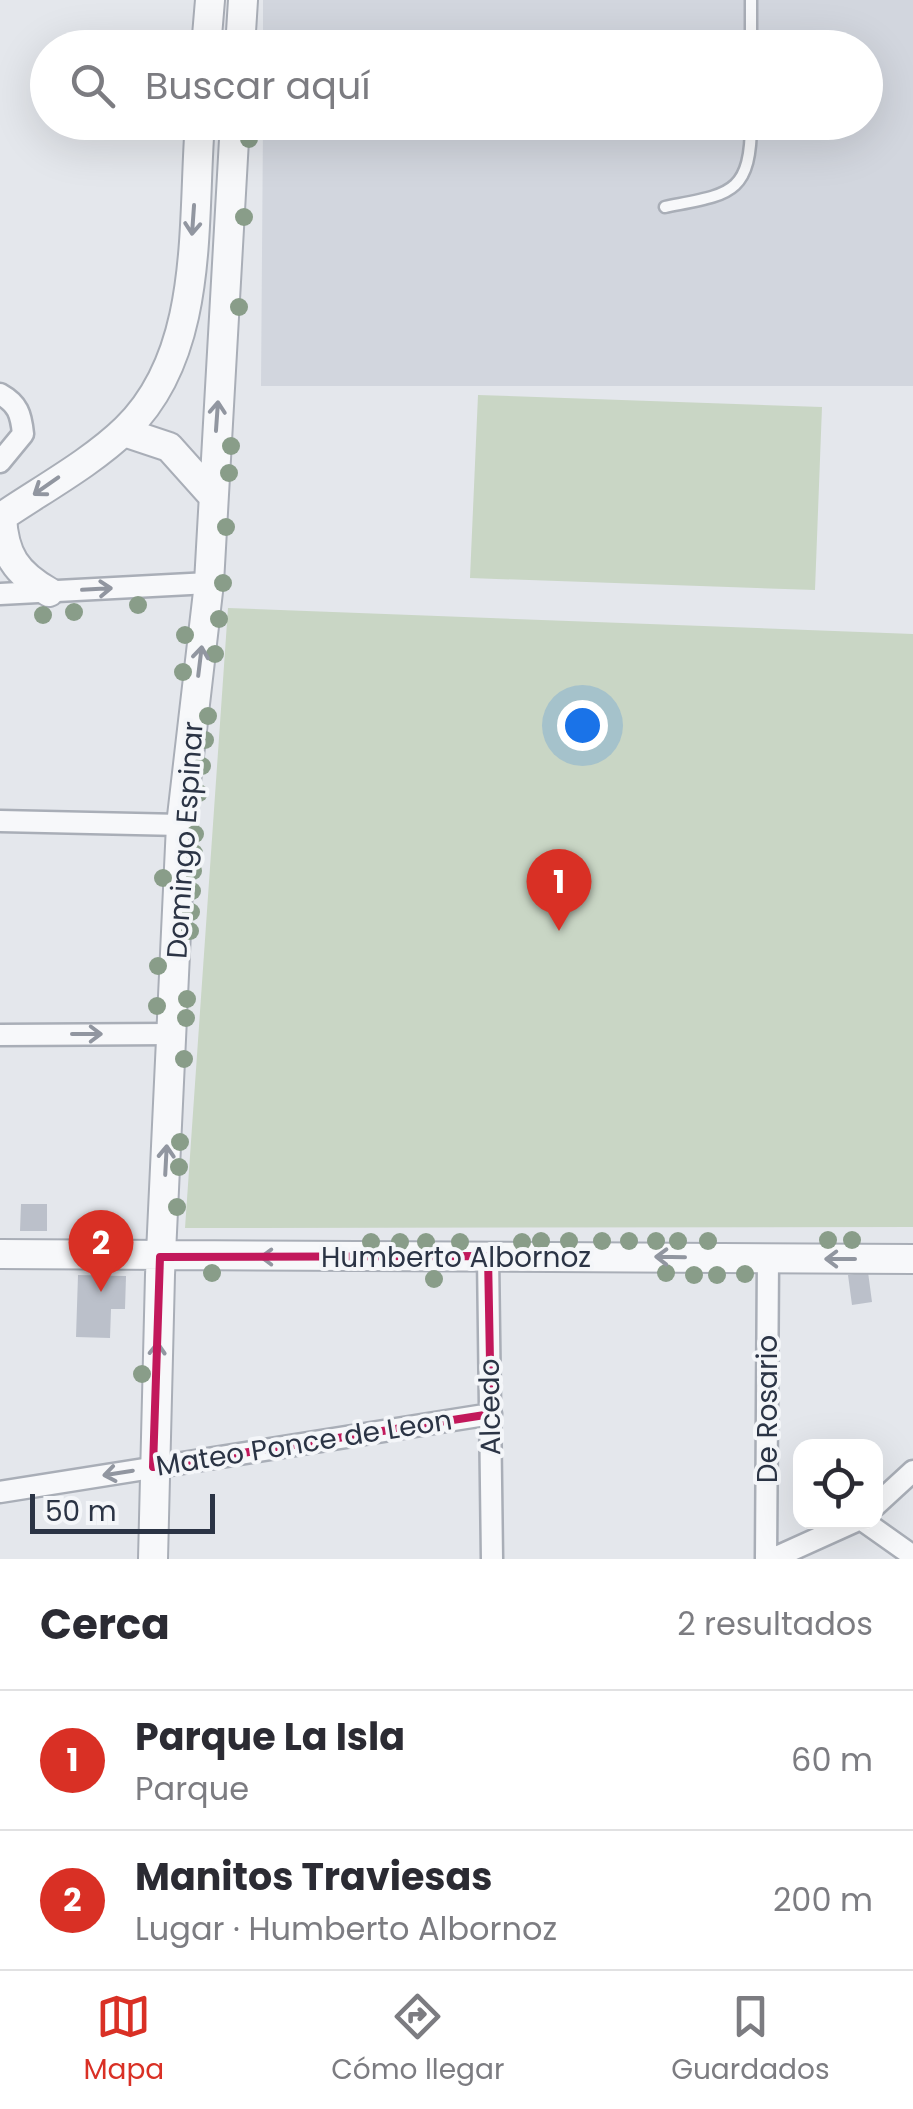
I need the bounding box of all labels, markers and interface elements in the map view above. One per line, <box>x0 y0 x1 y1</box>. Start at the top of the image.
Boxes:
search box <box>30 30 883 140</box>
icon: search <box>65 58 120 113</box>
text: Buscar aquí <box>145 59 371 112</box>
one-way arrow <box>183 203 202 235</box>
one-way arrow <box>208 400 227 432</box>
one-way arrow <box>32 475 60 496</box>
one-way arrow <box>81 579 113 598</box>
one-way arrow <box>191 646 210 678</box>
your location <box>557 700 608 751</box>
street label: Domingo Espinar <box>157 720 213 960</box>
pin: 1 <box>526 848 592 931</box>
one-way arrow <box>70 1024 102 1044</box>
one-way arrow <box>157 1144 176 1176</box>
pin: 2 <box>68 1210 134 1292</box>
street label: Humberto Albornoz <box>321 1238 591 1277</box>
one-way arrow <box>260 1248 292 1266</box>
one-way arrow <box>655 1248 687 1267</box>
one-way arrow <box>825 1250 858 1268</box>
street label: De Rosario <box>748 1335 787 1483</box>
one-way arrow <box>147 1341 166 1373</box>
street label: Alcedo <box>470 1358 510 1456</box>
street label: Mateo Ponce de Leon <box>153 1400 455 1486</box>
map controls <box>793 1439 883 1529</box>
button: locate <box>793 1439 883 1529</box>
one-way arrow <box>102 1464 134 1483</box>
scale bar <box>30 1489 215 1534</box>
text: 50 m <box>45 1492 116 1531</box>
text: Cerca <box>40 1595 170 1654</box>
text: 2 resultados <box>677 1601 873 1646</box>
text: Parque La Isla <box>135 1710 405 1763</box>
text: 1 <box>66 1737 79 1782</box>
text: 60 m <box>791 1737 873 1782</box>
text: Parque <box>135 1766 249 1811</box>
text: Manitos Traviesas <box>135 1850 493 1903</box>
text: 2 <box>63 1877 82 1922</box>
text: 200 m <box>773 1877 873 1922</box>
text: Lugar · Humberto Albornoz <box>135 1906 557 1951</box>
tab: Mapa <box>83 1989 164 2091</box>
tab: Cómo llegar <box>331 1989 504 2091</box>
tab: Guardados <box>671 1989 830 2091</box>

